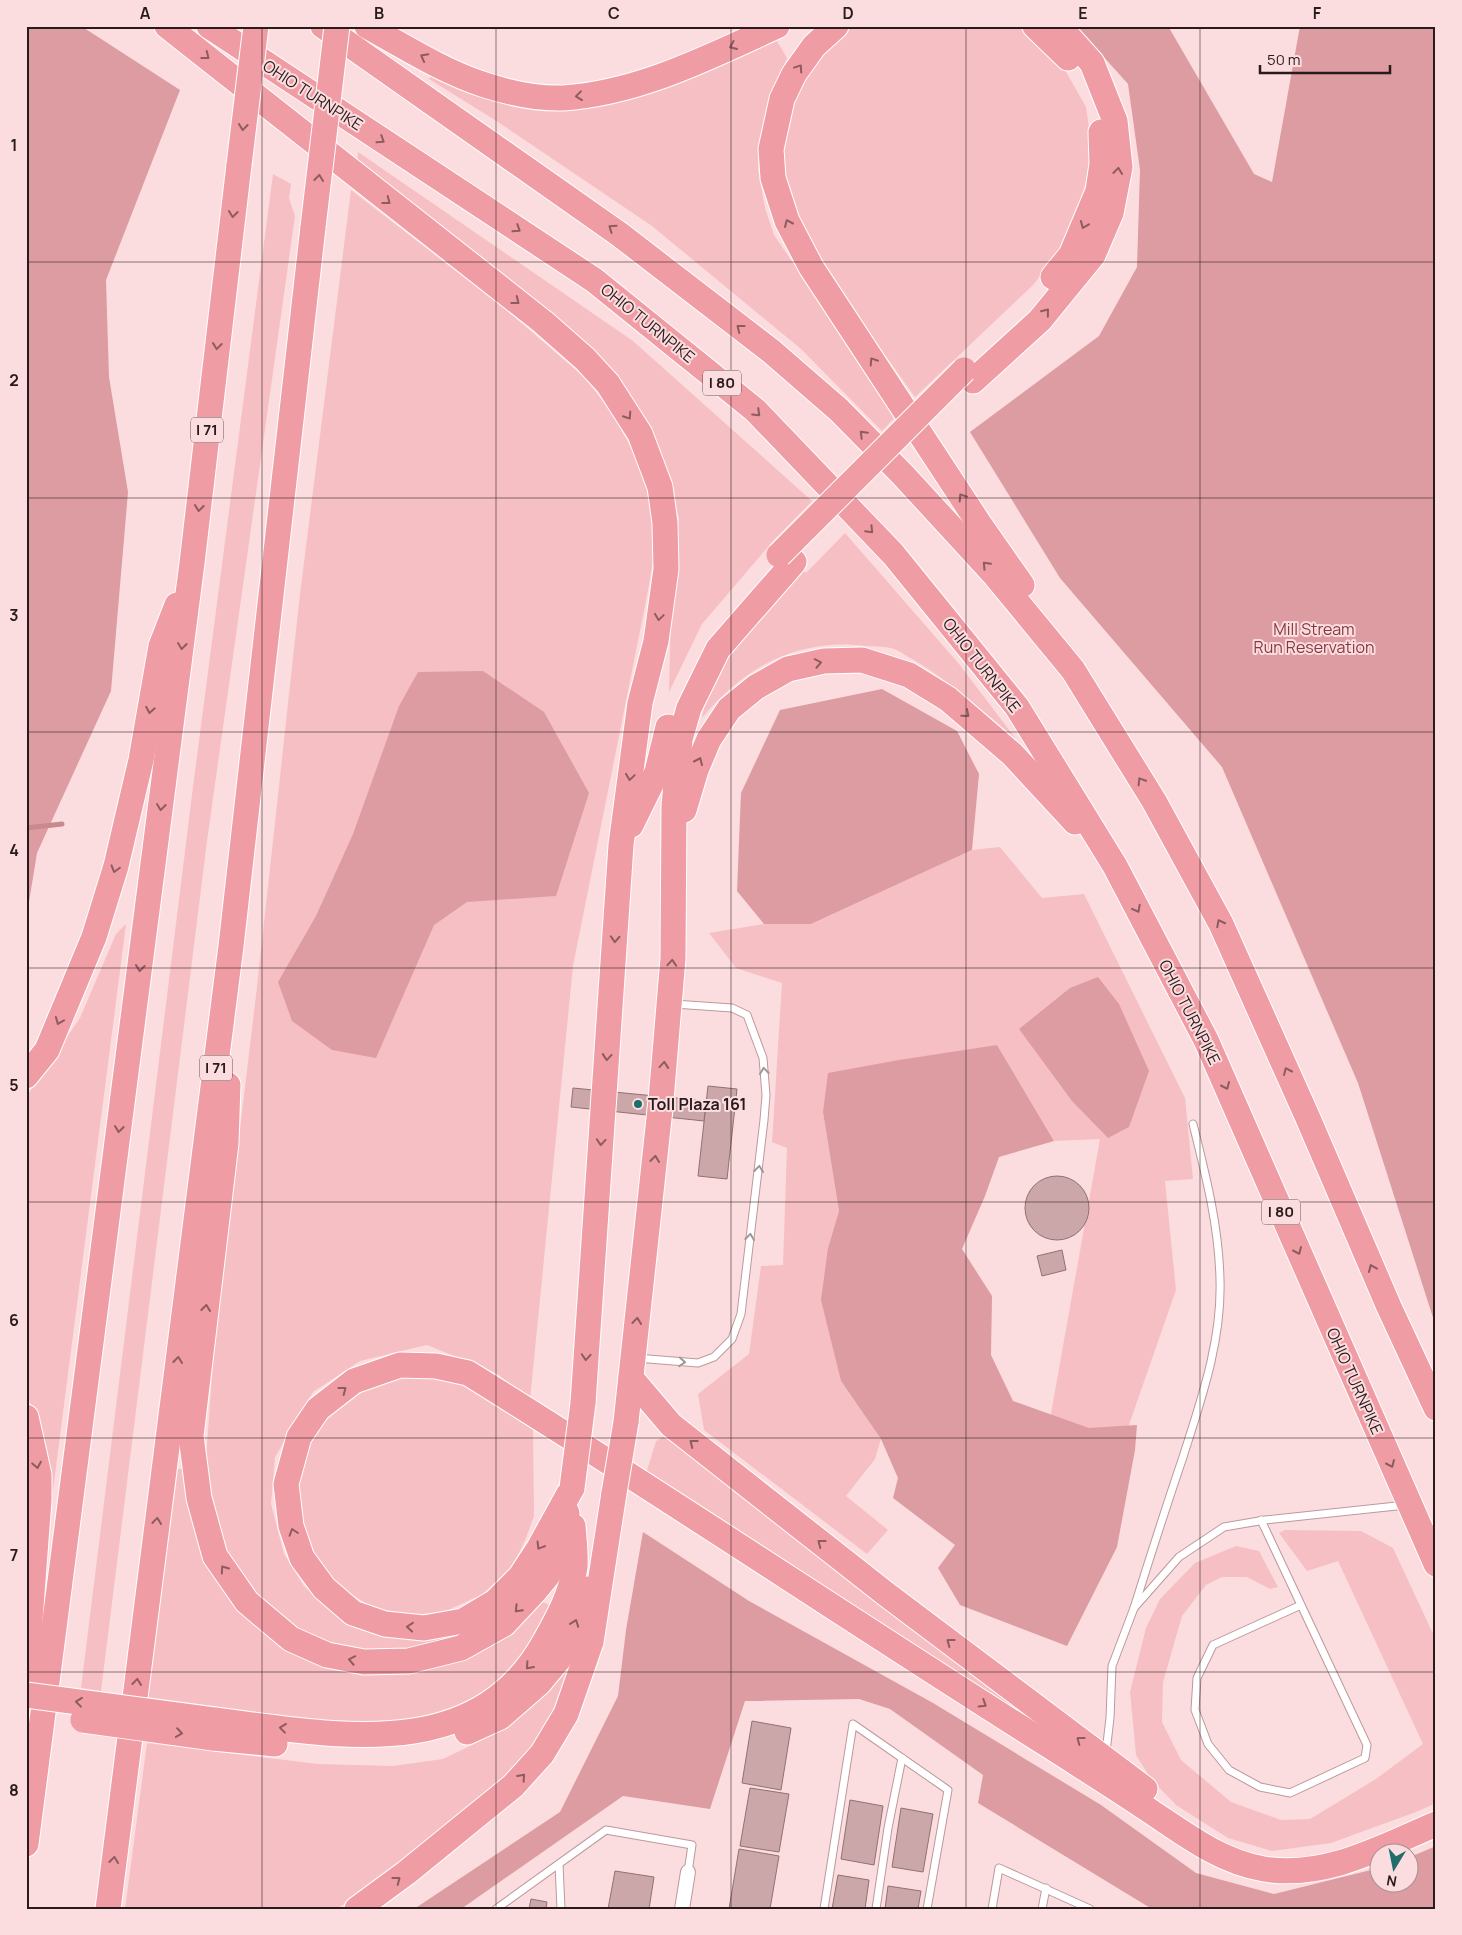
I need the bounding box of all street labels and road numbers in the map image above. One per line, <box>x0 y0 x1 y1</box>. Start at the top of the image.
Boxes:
street label: OHIO TURNPIKE <box>259 54 367 136</box>
street label: OHIO TURNPIKE <box>596 278 700 368</box>
road number: I 80 <box>703 370 741 396</box>
road number: I 71 <box>191 418 223 442</box>
street label: OHIO TURNPIKE <box>938 613 1026 717</box>
street label: OHIO TURNPIKE <box>1154 956 1226 1068</box>
road number: I 71 <box>200 1056 232 1080</box>
road number: I 80 <box>1262 1200 1300 1224</box>
street label: OHIO TURNPIKE <box>1322 1324 1388 1438</box>

